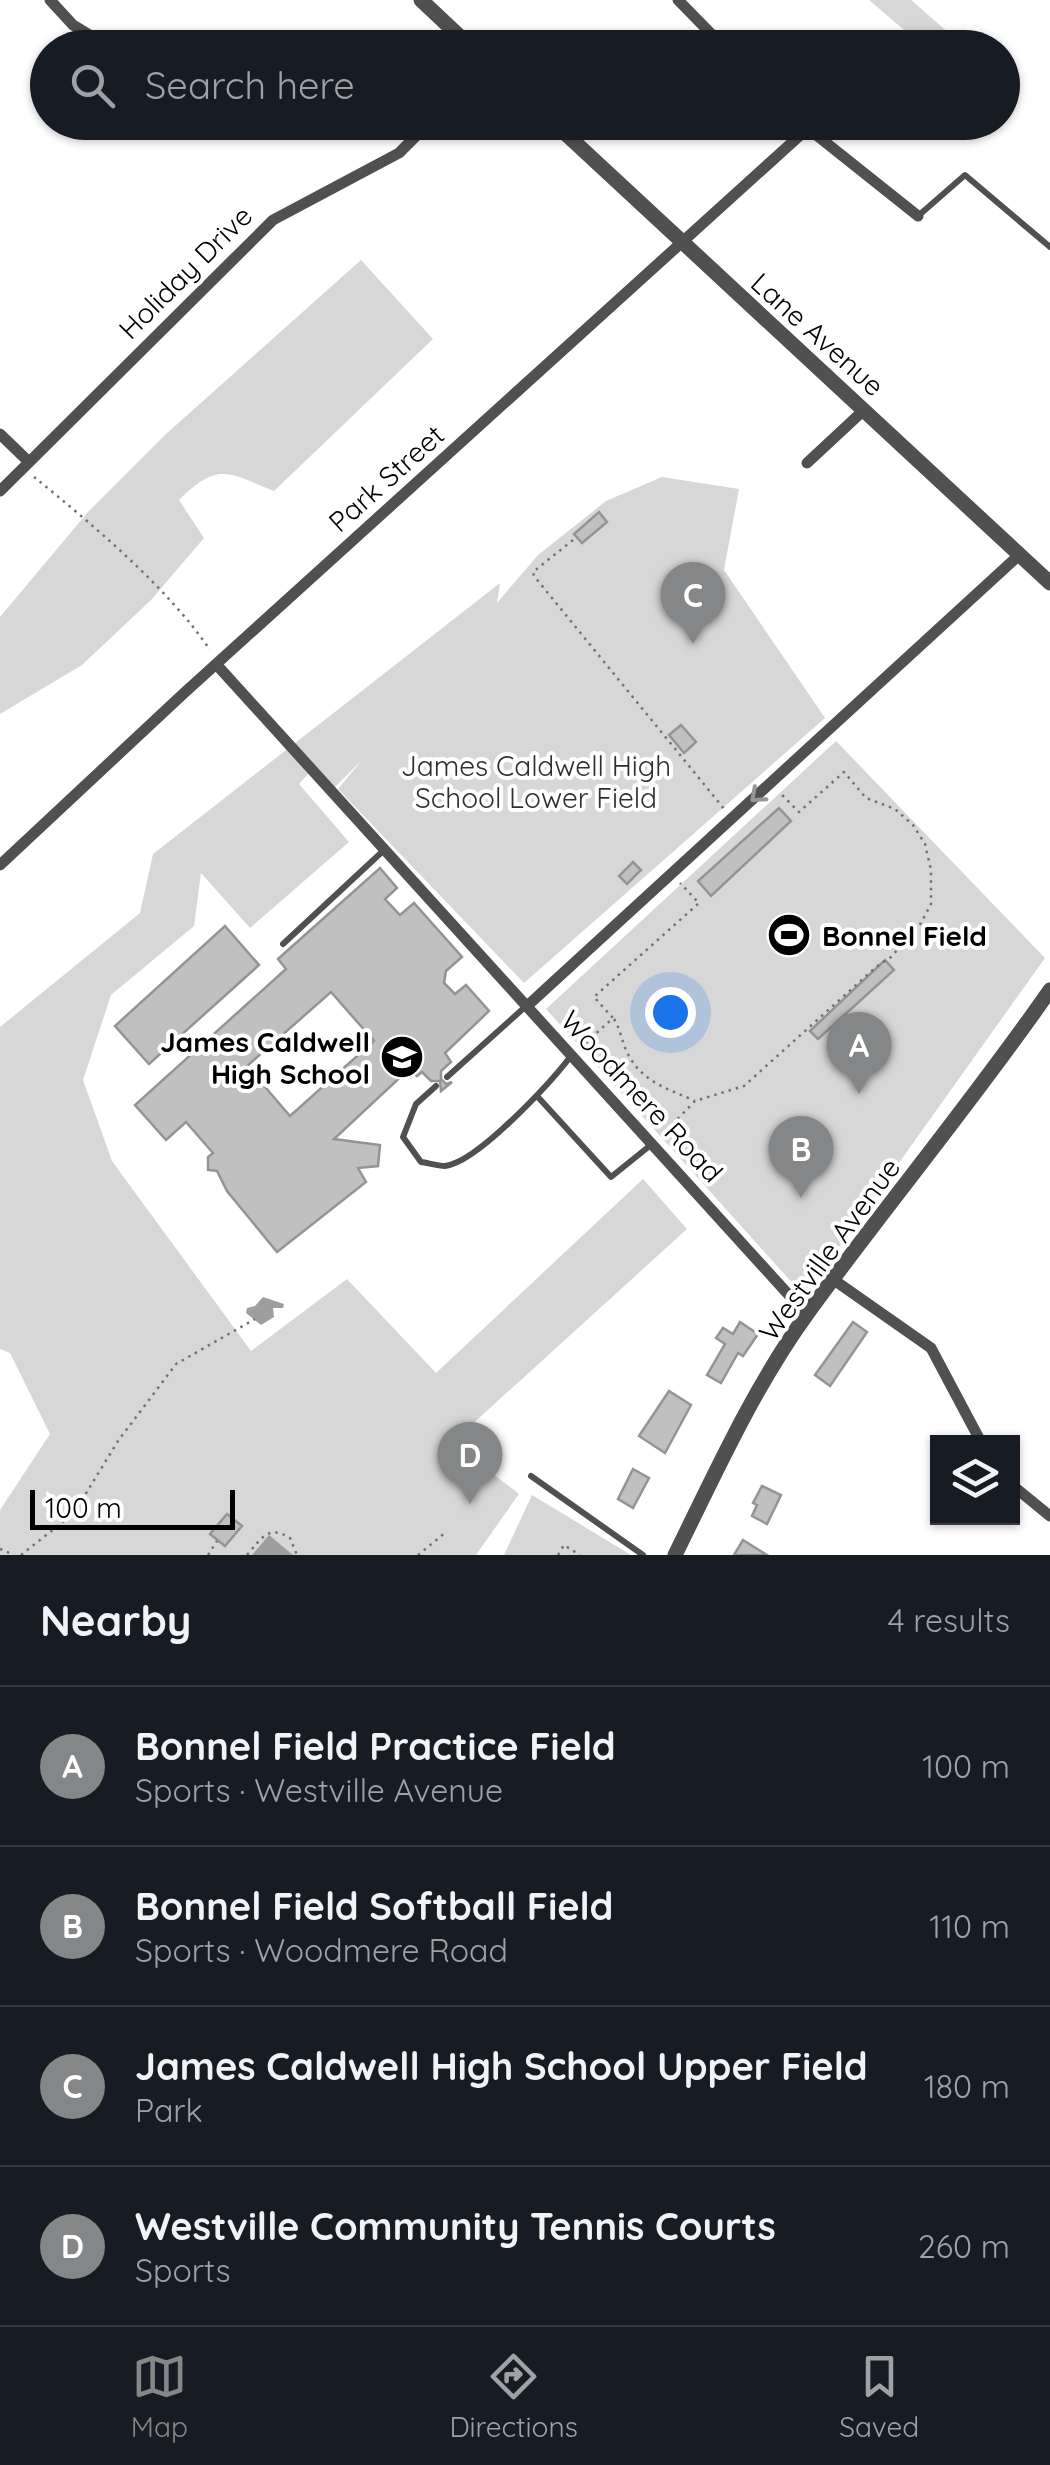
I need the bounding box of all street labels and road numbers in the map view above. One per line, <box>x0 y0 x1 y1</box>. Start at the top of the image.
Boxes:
street label: Holiday Drive <box>111 198 259 346</box>
street label: Lane Avenue <box>744 265 892 403</box>
street label: Park Street <box>321 417 451 539</box>
street label: Woodmere Road <box>554 1003 730 1189</box>
street label: Westville Avenue <box>751 1151 907 1347</box>

